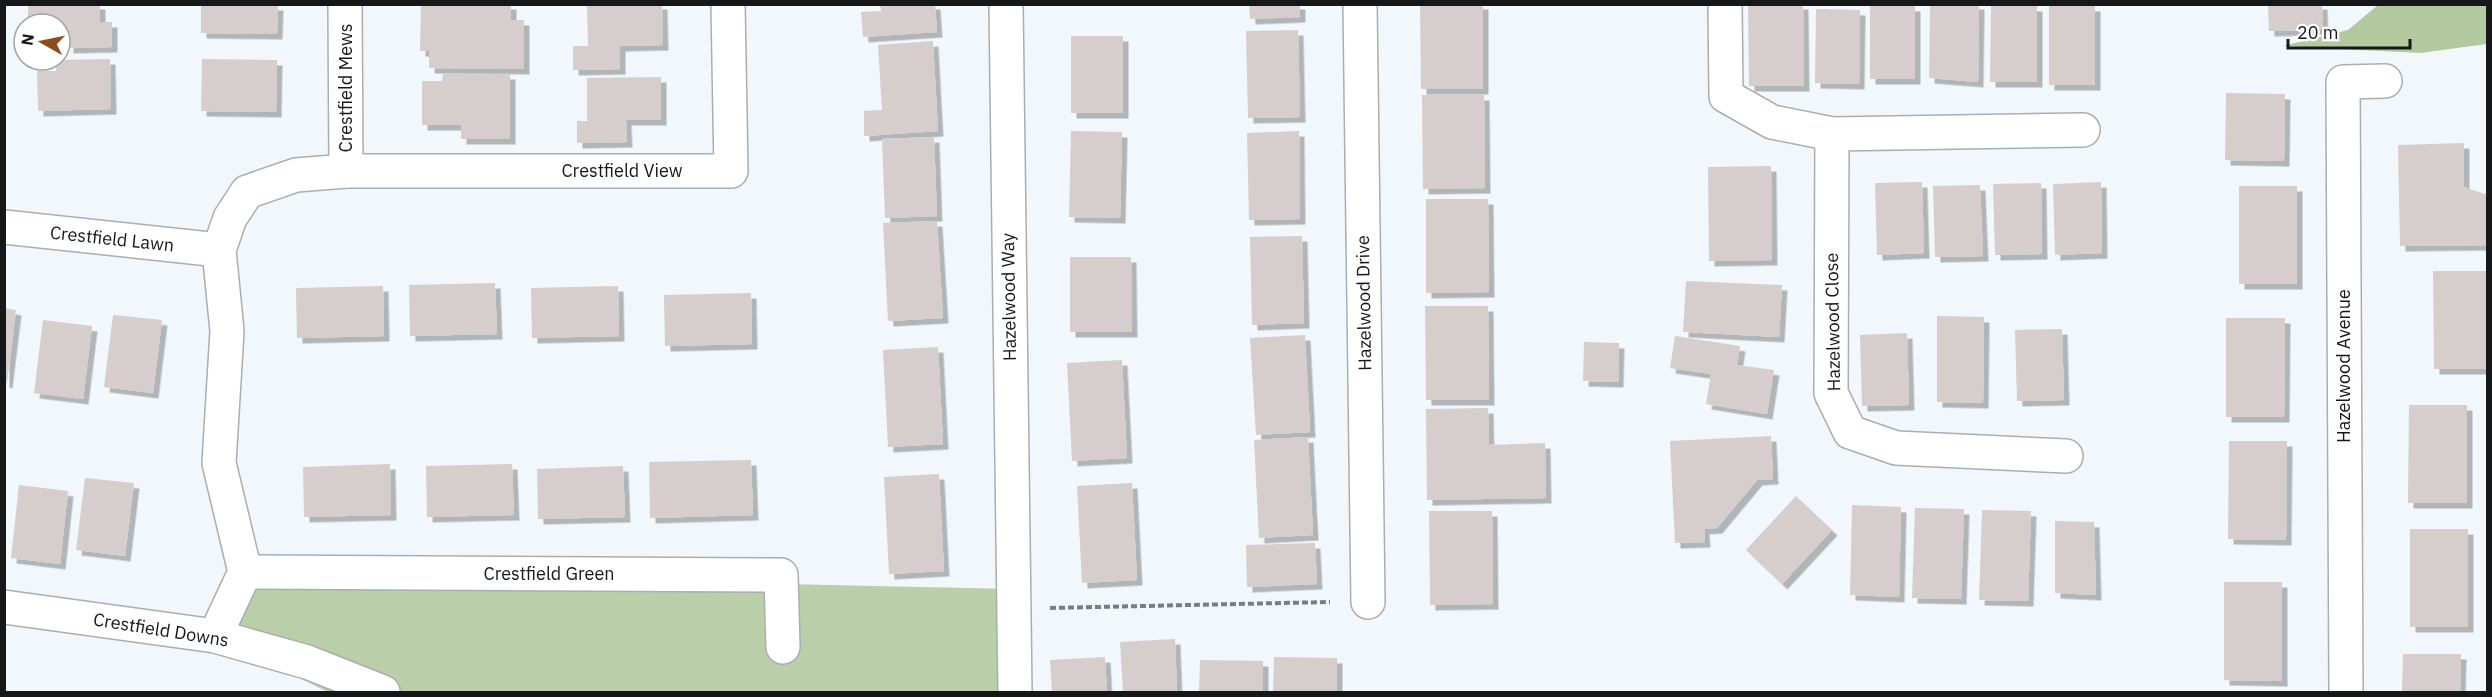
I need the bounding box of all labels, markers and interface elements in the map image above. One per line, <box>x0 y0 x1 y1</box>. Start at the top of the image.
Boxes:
north arrow <box>12 12 72 72</box>
scale bar <box>2288 12 2410 50</box>
text: 20 m <box>2297 21 2339 44</box>
street label: Crestfield Mews <box>334 24 357 153</box>
text: N <box>16 32 38 47</box>
street label: Crestfield View <box>561 159 683 182</box>
street label: Crestfield Lawn <box>49 221 175 256</box>
street label: Hazelwood Way <box>996 233 1021 361</box>
street label: Hazelwood Drive <box>1351 235 1376 371</box>
street label: Hazelwood Close <box>1820 252 1845 391</box>
street label: Hazelwood Avenue <box>2332 289 2355 443</box>
street label: Crestfield Green <box>483 562 615 585</box>
street label: Crestfield Downs <box>92 607 230 652</box>

